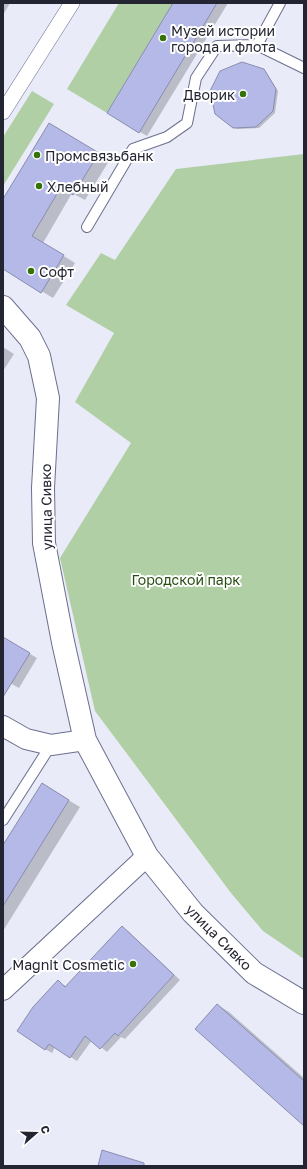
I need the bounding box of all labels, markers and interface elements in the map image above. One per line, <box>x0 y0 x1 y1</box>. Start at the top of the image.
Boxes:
place label: Музей истории города и флота <box>171 22 276 55</box>
marker: Музей истории города и флота <box>158 33 168 43</box>
place label: Дворик <box>183 86 235 103</box>
marker: Дворик <box>238 89 248 99</box>
place label: Промсвязьбанк <box>45 147 154 164</box>
marker: Промсвязьбанк <box>32 150 42 160</box>
place label: Хлебный <box>47 178 108 195</box>
marker: Хлебный <box>34 181 44 191</box>
place label: Софт <box>39 263 74 280</box>
marker: Софт <box>26 266 36 276</box>
street label: улица Сивко <box>37 464 55 550</box>
park label: Городской парк <box>132 571 240 588</box>
street label: улица Сивко <box>182 900 256 974</box>
place label: Magnit Cosmetic <box>12 956 125 973</box>
marker: Magnit Cosmetic <box>128 959 138 969</box>
north arrow <box>16 1113 56 1153</box>
text: С <box>38 1124 53 1135</box>

